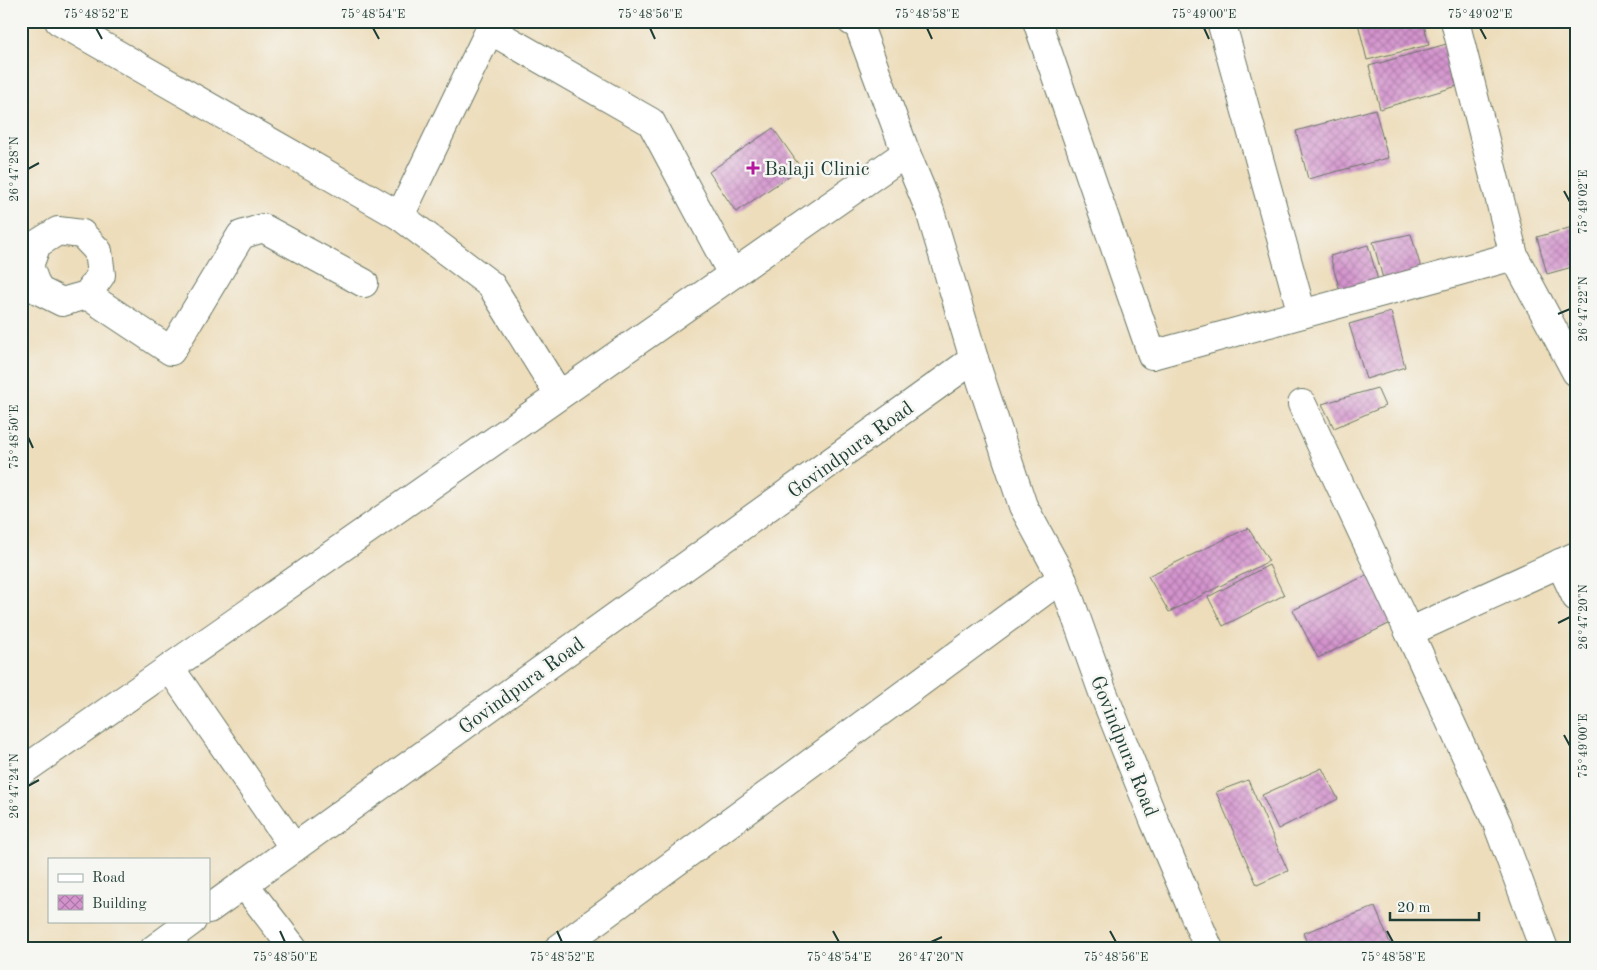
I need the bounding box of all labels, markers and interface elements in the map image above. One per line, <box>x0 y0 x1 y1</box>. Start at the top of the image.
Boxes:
text: 75°48'52"E <box>64 8 128 21</box>
text: 75°48'54"E <box>341 8 405 21</box>
text: 75°48'56"E <box>618 8 682 21</box>
text: 75°48'58"E <box>895 8 959 21</box>
text: 75°49'00"E <box>1172 8 1236 21</box>
text: 75°49'02"E <box>1448 8 1512 21</box>
text: 26°47'28"N <box>9 136 21 202</box>
place label: Balaji Clinic <box>764 160 870 180</box>
marker: Balaji Clinic <box>746 161 760 175</box>
text: 75°49'02"E <box>1577 170 1590 234</box>
text: 26°47'22"N <box>1578 276 1590 342</box>
street label: Govindpura Road <box>785 398 918 503</box>
text: 75°48'50"E <box>8 405 21 469</box>
text: 26°47'20"N <box>1578 584 1590 650</box>
street label: Govindpura Road <box>456 634 589 739</box>
street label: Govindpura Road <box>1086 673 1161 820</box>
text: 75°49'00"E <box>1577 714 1590 778</box>
text: 26°47'24"N <box>9 753 21 819</box>
legend <box>48 858 210 922</box>
text: Road <box>92 871 126 886</box>
scale bar <box>1390 890 1478 922</box>
text: Building <box>92 897 147 912</box>
text: 20 m <box>1397 901 1431 916</box>
text: 75°48'50"E <box>253 951 317 964</box>
text: 75°48'52"E <box>530 951 594 964</box>
text: 75°48'54"E <box>807 951 871 964</box>
text: 75°48'56"E <box>1084 951 1148 964</box>
text: 75°48'58"E <box>1361 951 1425 964</box>
text: 26°47'20"N <box>898 952 964 964</box>

